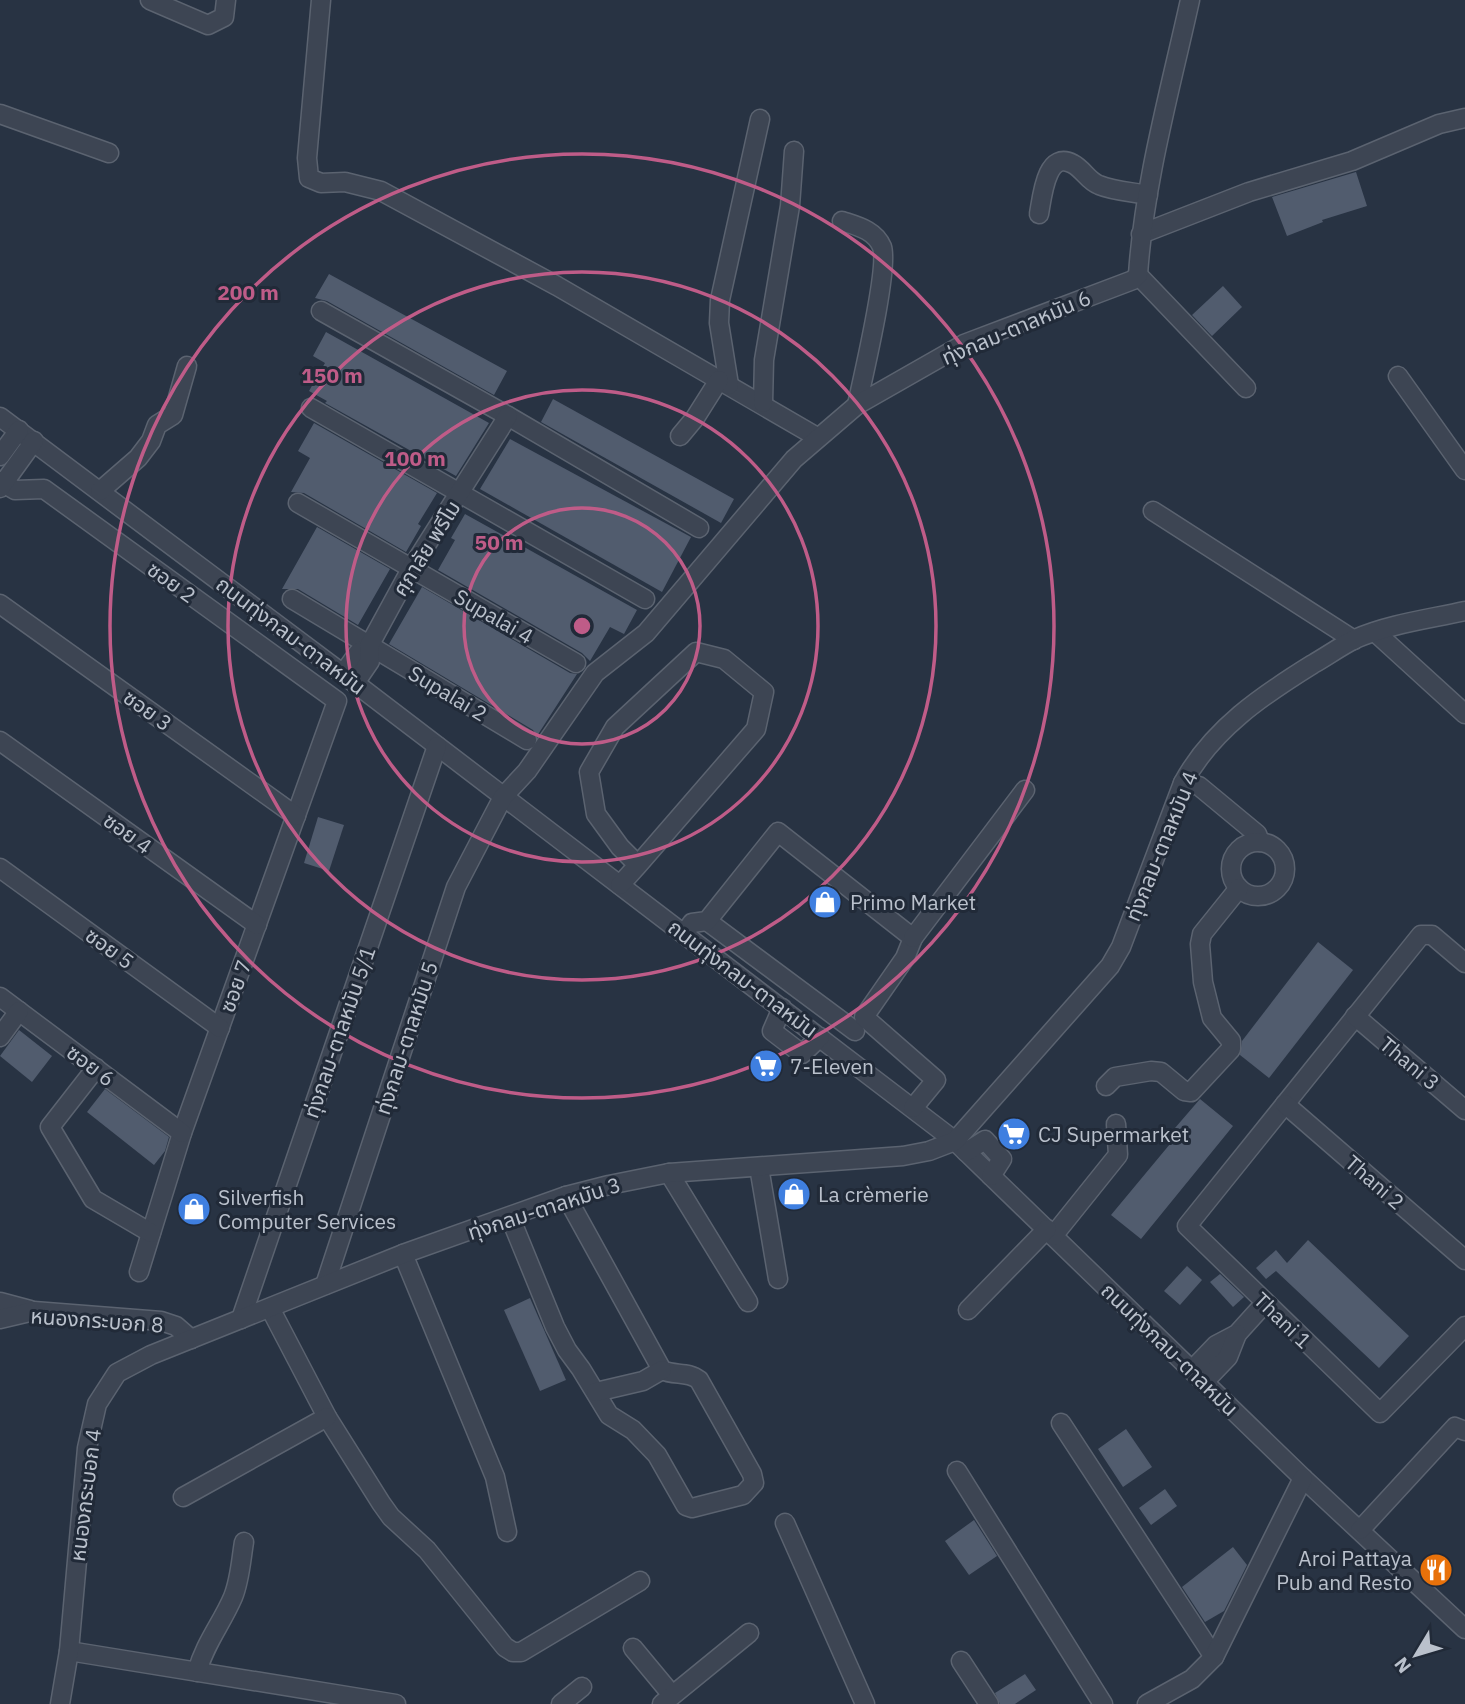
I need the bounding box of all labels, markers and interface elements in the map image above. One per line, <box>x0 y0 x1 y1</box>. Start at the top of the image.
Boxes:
text: 200 m <box>217 278 279 306</box>
street label: ทุ่งกลม-ตาลหมัน 6 <box>937 283 1095 371</box>
text: 150 m <box>301 361 363 389</box>
text: 100 m <box>384 444 446 472</box>
street label: ศุภาลัย พรีโม <box>386 495 466 601</box>
text: 50 m <box>475 528 523 556</box>
street label: ซอย 2 <box>142 555 202 609</box>
street label: ถนนทุ่งกลม-ตาลหมัน <box>211 570 371 700</box>
street label: Supalai 4 <box>449 582 539 650</box>
centre of rings <box>570 614 594 638</box>
street label: Supalai 2 <box>403 659 493 727</box>
street label: ซอย 3 <box>118 683 178 737</box>
street label: ทุ่งกลม-ตาลหมัน 4 <box>1118 767 1204 925</box>
street label: ซอย 4 <box>98 806 158 860</box>
shop icon: Primo Market <box>806 883 844 921</box>
place label: Primo Market <box>850 888 976 916</box>
street label: ถนนทุ่งกลม-ตาลหมัน <box>663 913 823 1043</box>
street label: ซอย 5 <box>80 921 140 975</box>
street label: ทุ่งกลม-ตาลหมัน 5/1 <box>296 942 382 1122</box>
street label: ซอย 7 <box>213 956 257 1016</box>
street label: ทุ่งกลม-ตาลหมัน 5 <box>368 958 444 1118</box>
street label: Thani 3 <box>1374 1030 1446 1096</box>
street label: ซอย 6 <box>61 1038 121 1092</box>
supermarket icon: 7-Eleven <box>747 1047 785 1085</box>
place label: 7-Eleven <box>790 1052 874 1080</box>
supermarket icon: CJ Supermarket <box>995 1115 1033 1153</box>
place label: CJ Supermarket <box>1038 1120 1189 1148</box>
street label: Thani 2 <box>1339 1149 1411 1215</box>
street label: ทุ่งกลม-ตาลหมัน 3 <box>464 1170 624 1246</box>
shop icon: La crèmerie <box>775 1175 813 1213</box>
place label: La crèmerie <box>818 1180 929 1208</box>
place label: Silverfish Computer Services <box>218 1183 396 1235</box>
shop icon: Silverfish Computer Services <box>175 1190 213 1228</box>
street label: ถนนทุ่งกลม-ตาลหมัน <box>1095 1276 1245 1422</box>
street label: Thani 1 <box>1248 1286 1318 1354</box>
street label: หนองกระบอก 8 <box>29 1301 165 1339</box>
street label: หนองกระบอก 4 <box>63 1427 107 1563</box>
place label: Aroi Pattaya Pub and Resto <box>1276 1544 1412 1596</box>
restaurant icon: Aroi Pattaya Pub and Resto <box>1417 1551 1455 1589</box>
north arrow <box>1381 1620 1451 1690</box>
text: N <box>1389 1653 1416 1678</box>

